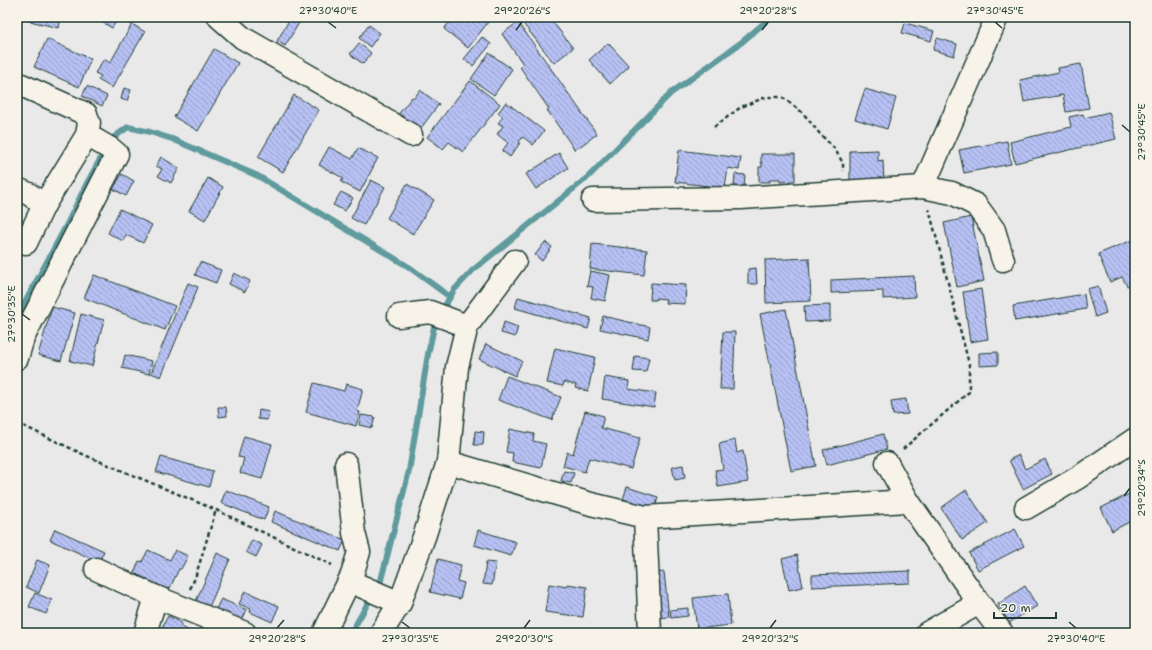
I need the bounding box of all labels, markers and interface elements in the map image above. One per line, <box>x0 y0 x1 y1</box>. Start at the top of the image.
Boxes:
text: 27°30'40"E <box>299 4 357 17</box>
text: 29°20'26"S <box>493 4 551 17</box>
text: 29°20'28"S <box>739 4 797 17</box>
text: 27°30'45"E <box>966 4 1024 17</box>
text: 27°30'45"E <box>1135 103 1148 161</box>
text: 27°30'35"E <box>5 285 18 343</box>
text: 29°20'34"S <box>1135 459 1148 517</box>
scale bar <box>994 594 1056 620</box>
text: 20 m <box>1000 600 1031 616</box>
text: 29°20'28"S <box>248 632 306 645</box>
text: 27°30'35"E <box>381 632 439 645</box>
text: 29°20'30"S <box>495 632 553 645</box>
text: 29°20'32"S <box>741 632 799 645</box>
text: 27°30'40"E <box>1047 632 1105 645</box>

